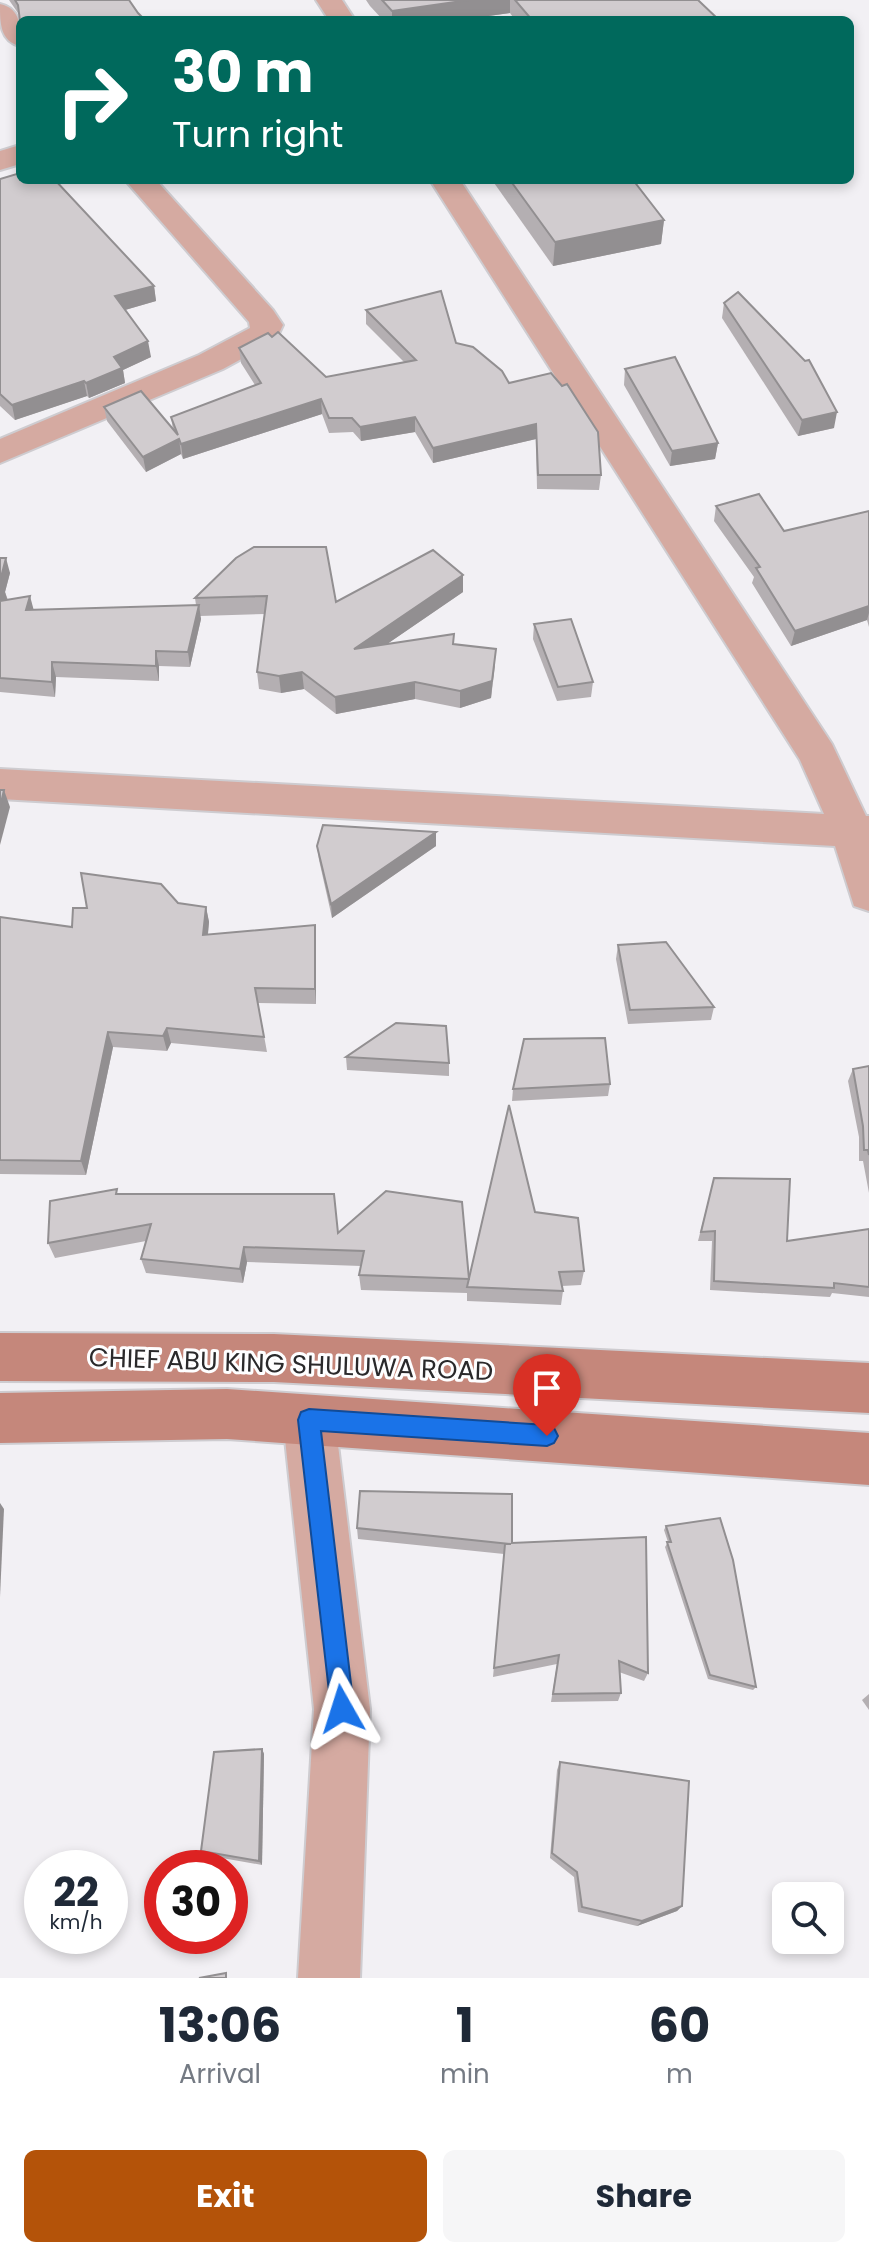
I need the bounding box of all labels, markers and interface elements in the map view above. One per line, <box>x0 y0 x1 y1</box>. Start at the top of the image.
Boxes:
text: 30 m <box>172 33 314 112</box>
icon: right <box>40 48 144 152</box>
text: Turn right <box>172 109 343 160</box>
street label: CHIEF ABU KING SHULUWA ROAD <box>88 1339 494 1389</box>
pin <box>513 1354 581 1436</box>
icon: arrive <box>525 1366 569 1410</box>
position arrow <box>300 1667 384 1751</box>
speed limit sign: 30 <box>144 1850 248 1954</box>
text: 22 <box>53 1864 99 1920</box>
map controls <box>772 1882 844 1954</box>
button: search <box>772 1882 844 1954</box>
text: km/h <box>49 1908 103 1936</box>
text: 13:06 <box>159 1992 281 2059</box>
text: 1 <box>456 1992 474 2059</box>
text: 60 <box>648 1992 710 2059</box>
text: Arrival <box>179 2056 261 2092</box>
text: min <box>440 2056 490 2092</box>
text: m <box>666 2056 693 2092</box>
button: Exit <box>24 2150 427 2242</box>
button: Share <box>443 2150 845 2242</box>

